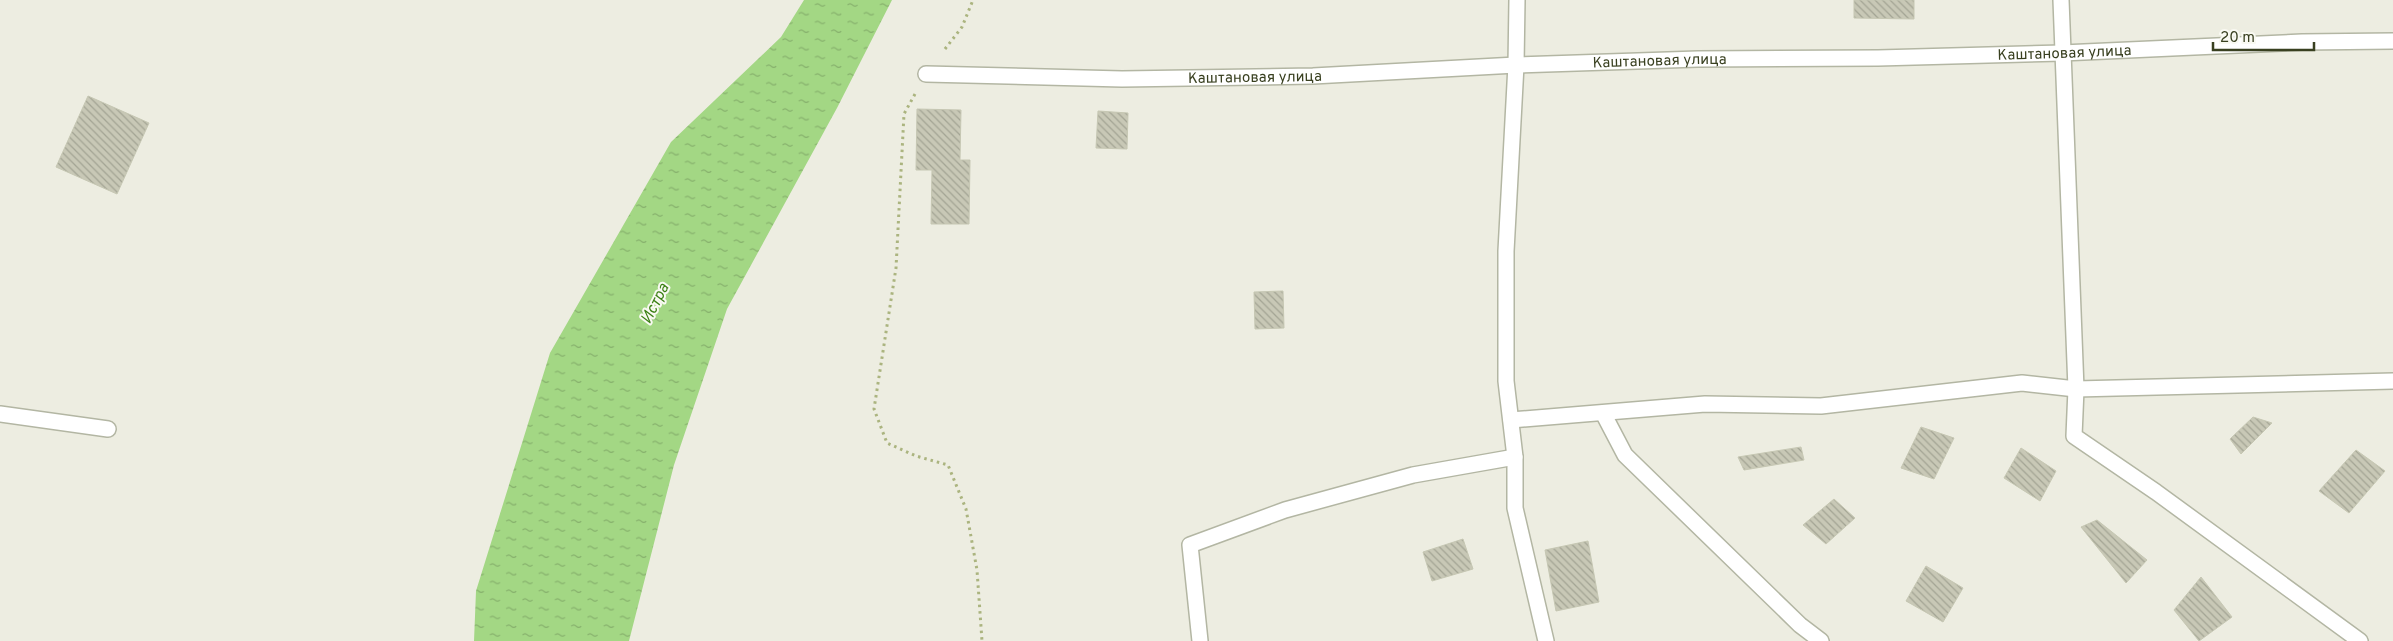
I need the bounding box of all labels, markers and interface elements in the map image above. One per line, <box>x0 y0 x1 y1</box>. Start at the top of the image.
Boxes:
scale bar <box>2213 20 2314 52</box>
text: 20 m <box>2220 29 2255 48</box>
street label: Каштановая улица <box>1997 42 2132 66</box>
street label: Каштановая улица <box>1592 51 1727 73</box>
street label: Каштановая улица <box>1188 68 1322 89</box>
water label: Истра <box>637 280 675 328</box>

